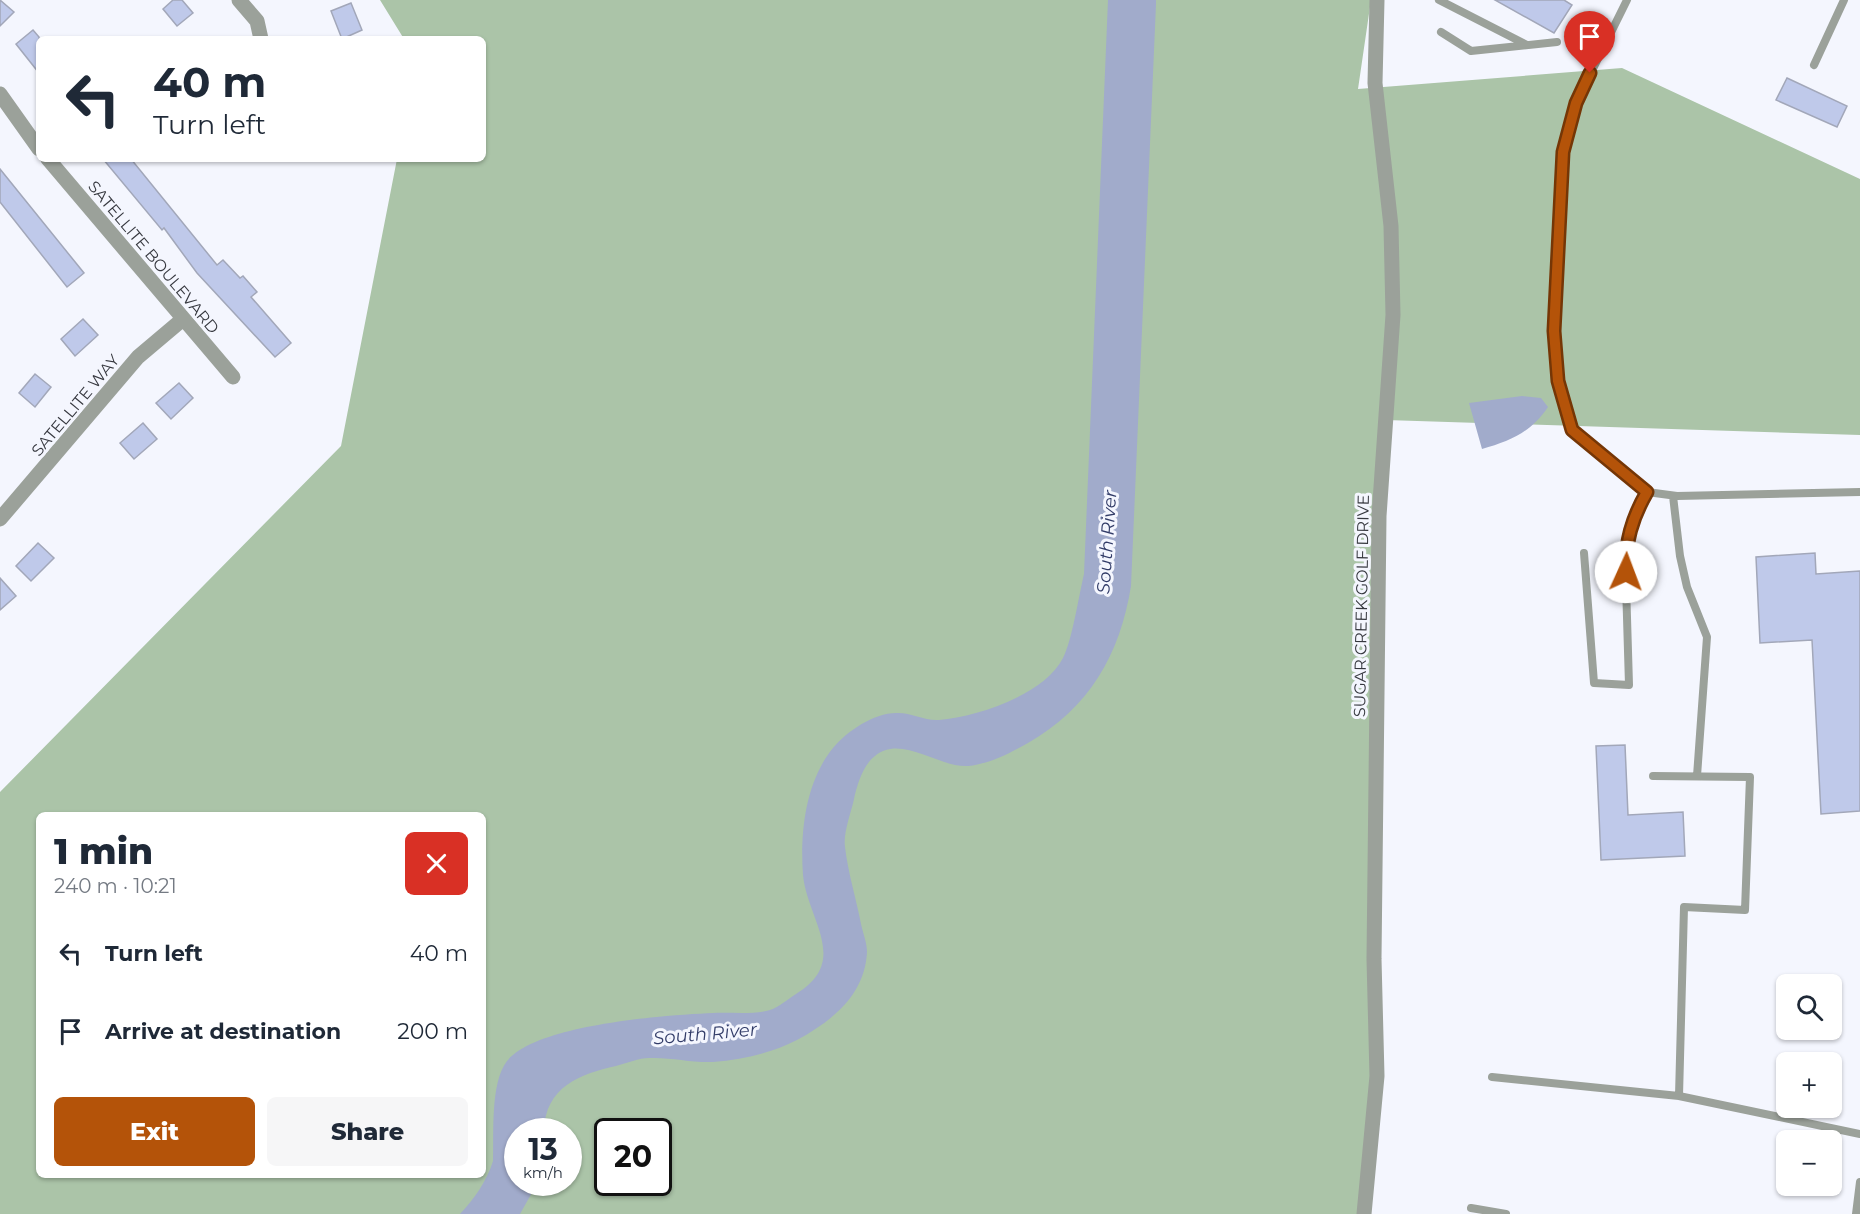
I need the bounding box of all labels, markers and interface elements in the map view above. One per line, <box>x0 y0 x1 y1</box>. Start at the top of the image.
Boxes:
pin <box>1564 11 1615 73</box>
icon: arrive <box>1573 20 1606 53</box>
text: 40 m <box>153 56 266 108</box>
icon: left <box>54 60 132 138</box>
text: Turn left <box>153 108 266 141</box>
street label: SATELLITE BOULEVARD <box>84 177 223 337</box>
street label: SATELLITE WAY <box>27 350 124 460</box>
water label: South River <box>1092 489 1122 595</box>
street label: SUGAR CREEK GOLF DRIVE <box>1350 495 1373 717</box>
position arrow <box>1594 540 1658 604</box>
text: 1 min <box>54 829 153 873</box>
button: close <box>405 832 468 895</box>
text: 240 m · 10:21 <box>54 874 177 898</box>
icon: left <box>54 937 87 970</box>
text: Turn left <box>105 940 203 967</box>
text: 40 m <box>410 940 468 967</box>
map controls <box>1776 974 1842 1196</box>
button: search <box>1776 974 1842 1040</box>
icon: arrive <box>54 1015 87 1048</box>
text: Arrive at destination <box>105 1018 341 1045</box>
text: 200 m <box>397 1018 468 1045</box>
water label: South River <box>652 1018 759 1049</box>
button: + <box>1776 1052 1842 1118</box>
button: Exit <box>54 1097 255 1166</box>
button: Share <box>267 1097 468 1166</box>
speed limit sign: 20 <box>594 1118 672 1196</box>
button: − <box>1776 1130 1842 1196</box>
text: 13 <box>528 1131 558 1168</box>
text: km/h <box>523 1163 563 1182</box>

